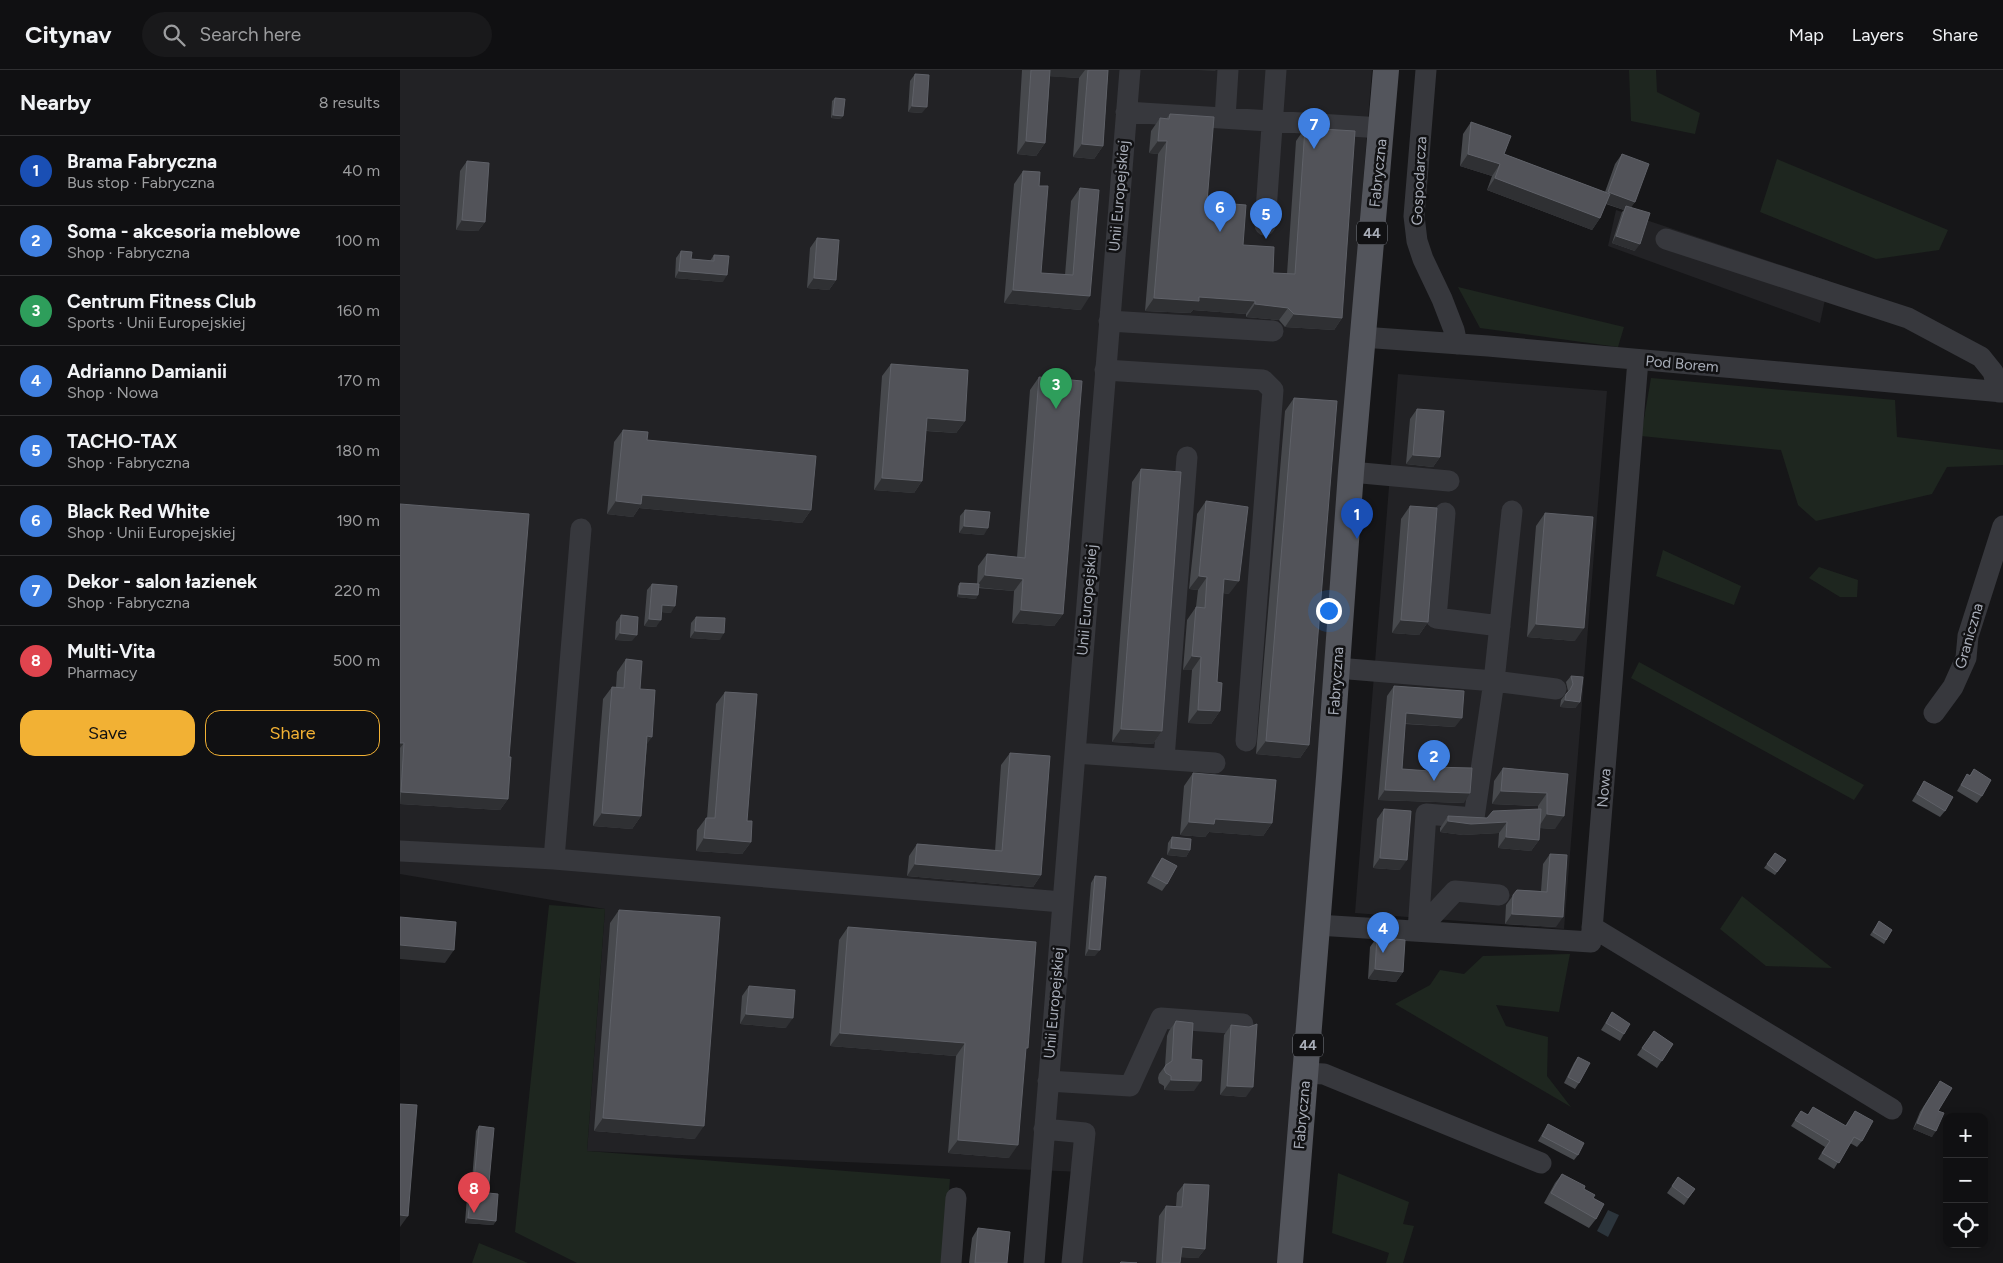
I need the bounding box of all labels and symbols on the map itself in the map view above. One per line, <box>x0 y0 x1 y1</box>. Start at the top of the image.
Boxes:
pin: 7 <box>1298 108 1330 149</box>
street label: Gospodarcza <box>1408 136 1430 226</box>
street label: Fabryczna <box>1365 138 1391 208</box>
street label: Unii Europejskiej <box>1105 140 1133 252</box>
pin: 6 <box>1204 191 1236 232</box>
pin: 5 <box>1250 198 1282 239</box>
road number: 44 <box>1357 222 1387 244</box>
street label: Pod Borem <box>1645 352 1719 376</box>
pin: 3 <box>1040 368 1072 409</box>
pin: 1 <box>1341 498 1373 539</box>
street label: Unii Europejskiej <box>1073 544 1101 656</box>
your location <box>1316 598 1342 624</box>
street label: Graniczna <box>1951 601 1987 671</box>
street label: Fabryczna <box>1325 646 1347 716</box>
pin: 2 <box>1418 740 1450 781</box>
street label: Nowa <box>1593 768 1615 808</box>
pin: 4 <box>1367 912 1399 953</box>
street label: Unii Europejskiej <box>1040 947 1068 1059</box>
road number: 44 <box>1293 1034 1323 1056</box>
street label: Fabryczna <box>1290 1080 1314 1150</box>
pin: 8 <box>458 1172 490 1213</box>

